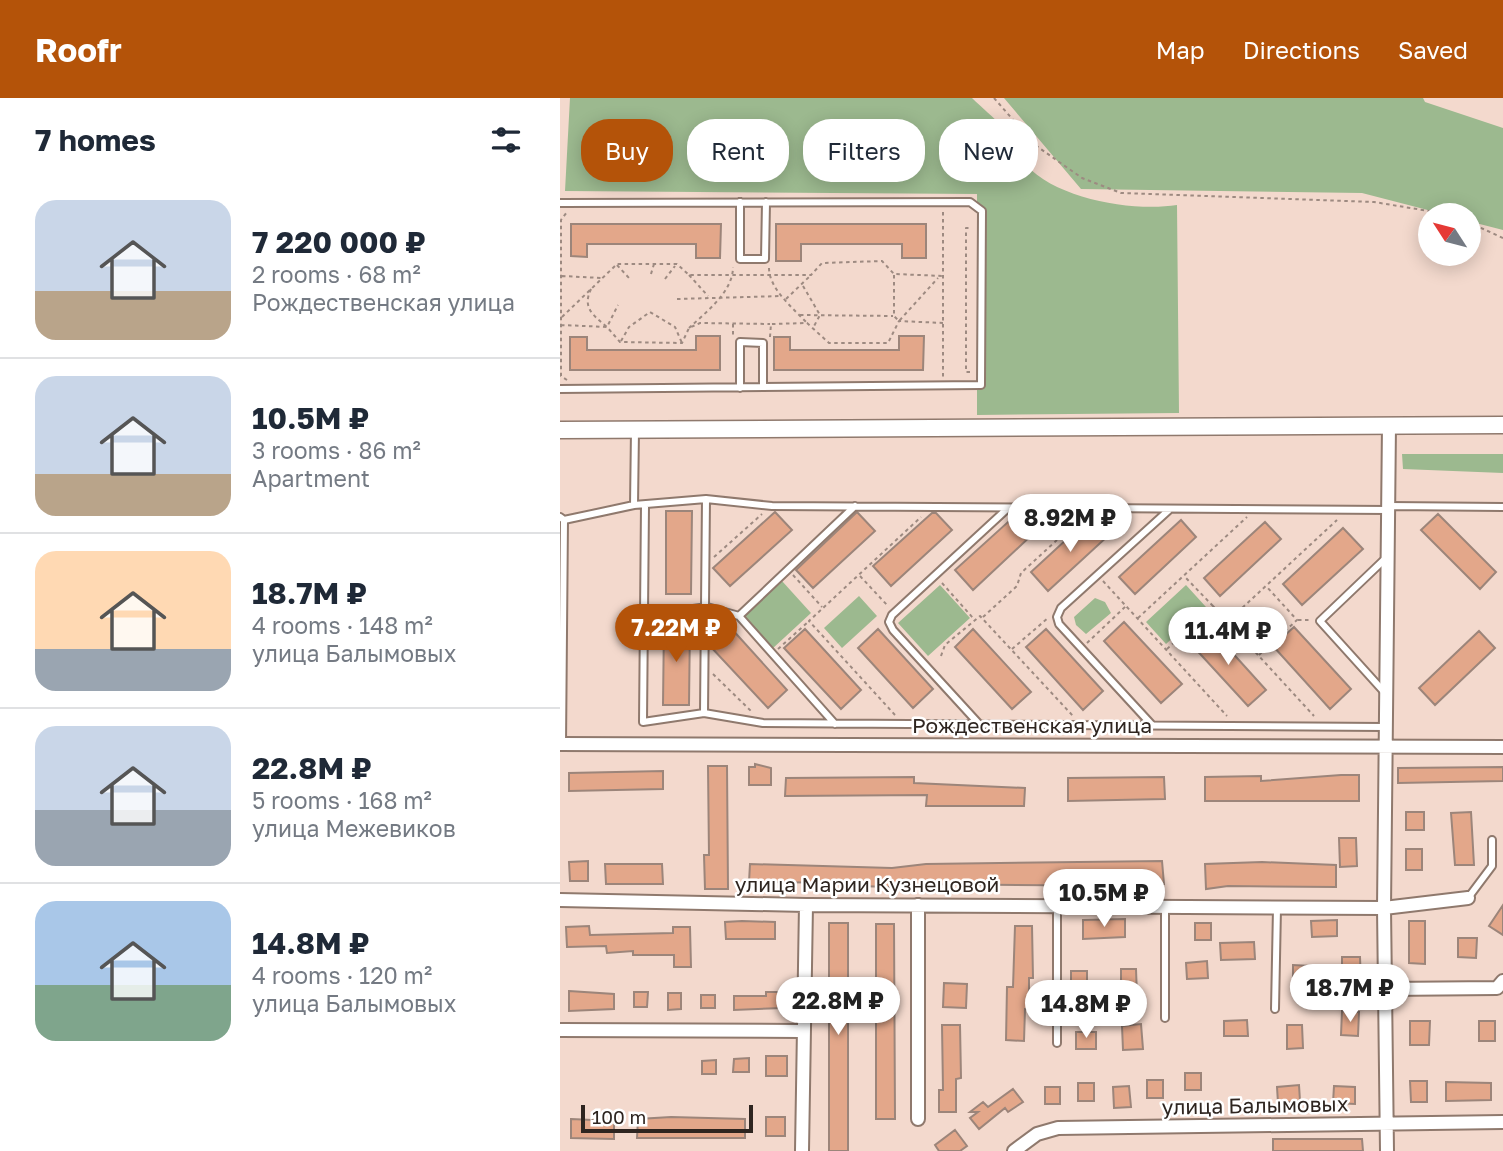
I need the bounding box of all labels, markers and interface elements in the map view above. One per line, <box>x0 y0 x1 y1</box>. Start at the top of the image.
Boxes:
text: Roofr <box>35 30 122 69</box>
text: Map <box>1156 35 1205 64</box>
text: Directions <box>1243 35 1360 64</box>
text: Saved <box>1398 35 1468 64</box>
chip: Buy <box>581 119 673 182</box>
chip: Rent <box>687 119 789 182</box>
chip: Filters <box>803 119 925 182</box>
chip: New <box>939 119 1038 182</box>
icon: filters <box>487 121 525 159</box>
text: 7 homes <box>35 122 156 158</box>
north arrow <box>1418 203 1480 266</box>
map controls <box>1418 203 1481 266</box>
text: 7 220 000 ₽ <box>252 224 426 260</box>
icon: home <box>91 228 175 312</box>
text: 2 rooms · 68 m² <box>252 260 421 288</box>
text: Рождественская улица <box>252 288 515 316</box>
text: 10.5M ₽ <box>252 400 369 436</box>
icon: home <box>91 404 175 488</box>
text: 3 rooms · 86 m² <box>252 436 421 464</box>
text: Apartment <box>252 464 370 492</box>
pin: 8.92M ₽ <box>1005 494 1135 554</box>
text: 8.92M ₽ <box>1024 503 1116 531</box>
text: 18.7M ₽ <box>252 575 367 611</box>
icon: home <box>91 579 175 663</box>
pin: 7.22M ₽ <box>611 604 741 664</box>
pin: 11.4M ₽ <box>1163 608 1293 667</box>
text: 4 rooms · 148 m² <box>252 611 433 639</box>
text: 7.22M ₽ <box>631 613 721 641</box>
text: 11.4M ₽ <box>1184 616 1272 644</box>
text: улица Балымовых <box>252 639 456 667</box>
street label: Рождественская улица <box>912 712 1152 738</box>
text: 22.8M ₽ <box>252 750 372 786</box>
icon: home <box>91 754 175 838</box>
text: 5 rooms · 168 m² <box>252 786 432 814</box>
text: улица Межевиков <box>252 814 456 842</box>
pin: 10.5M ₽ <box>1039 870 1169 929</box>
street label: улица Марии Кузнецовой <box>735 871 999 897</box>
text: 10.5M ₽ <box>1059 878 1149 906</box>
text: 14.8M ₽ <box>252 925 369 961</box>
icon: home <box>91 929 175 1013</box>
text: 4 rooms · 120 m² <box>252 961 432 989</box>
pin: 18.7M ₽ <box>1285 964 1415 1024</box>
text: 18.7M ₽ <box>1306 973 1394 1001</box>
pin: 22.8M ₽ <box>773 978 903 1037</box>
pin: 14.8M ₽ <box>1021 981 1151 1040</box>
text: 22.8M ₽ <box>792 986 884 1014</box>
text: улица Балымовых <box>252 989 456 1017</box>
text: 14.8M ₽ <box>1041 989 1131 1017</box>
street label: улица Балымовых <box>1161 1090 1349 1120</box>
scale bar <box>581 1102 752 1134</box>
text: 100 m <box>592 1105 646 1128</box>

